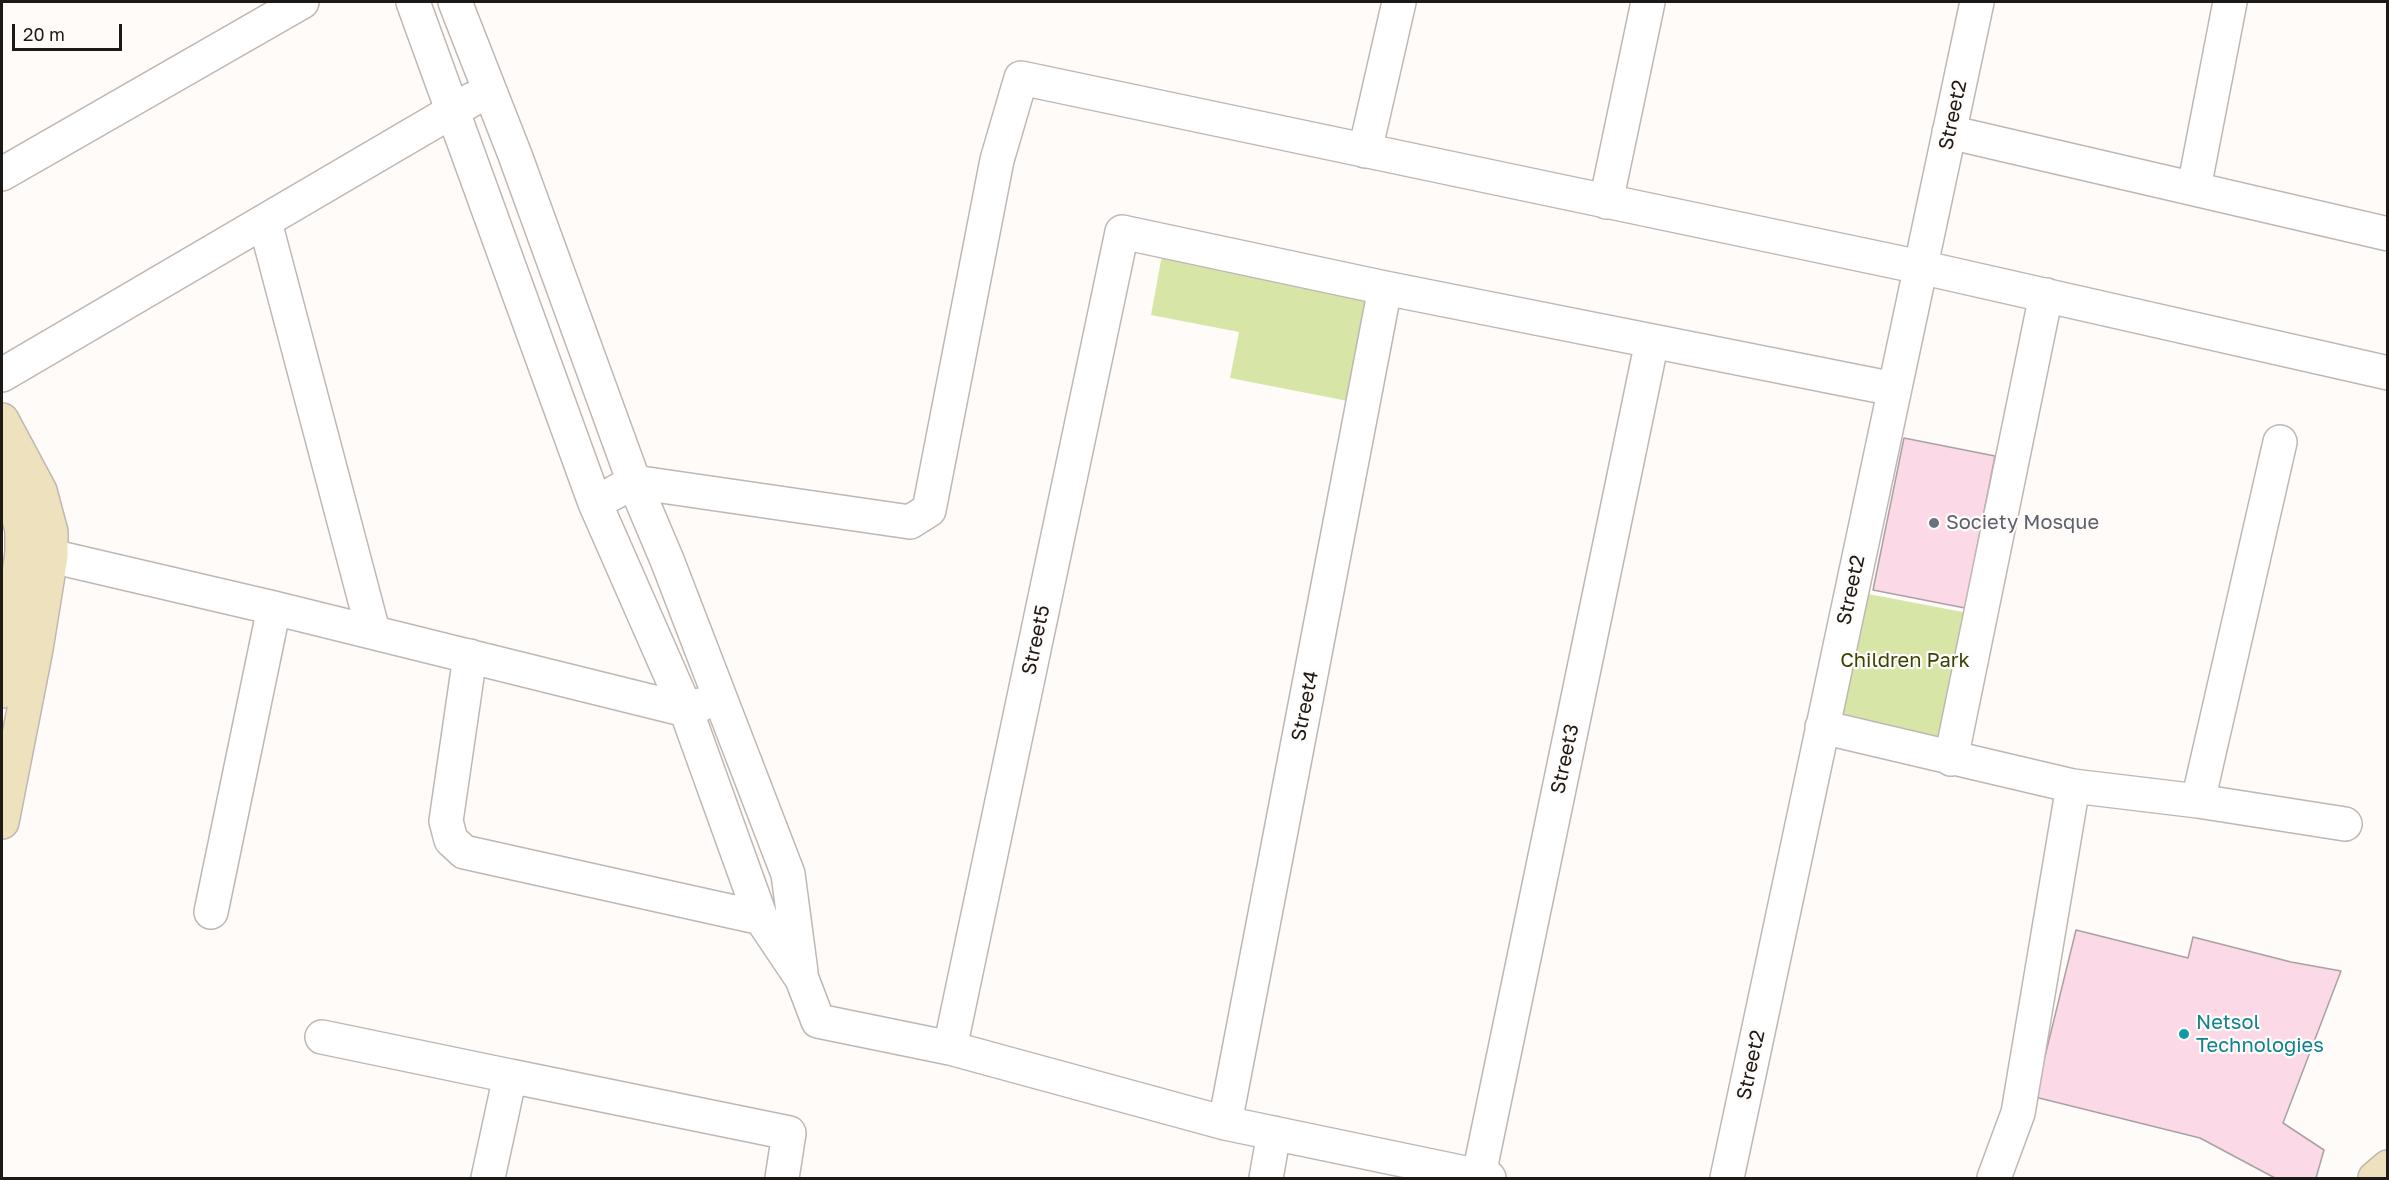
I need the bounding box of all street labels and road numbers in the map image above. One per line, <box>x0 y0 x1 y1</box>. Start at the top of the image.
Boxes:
street label: Street2 <box>1934 78 1972 152</box>
street label: Street2 <box>1832 553 1870 627</box>
street label: Street5 <box>1017 603 1055 677</box>
street label: Street4 <box>1286 669 1324 743</box>
street label: Street3 <box>1546 722 1584 796</box>
street label: Street2 <box>1732 1028 1770 1102</box>

